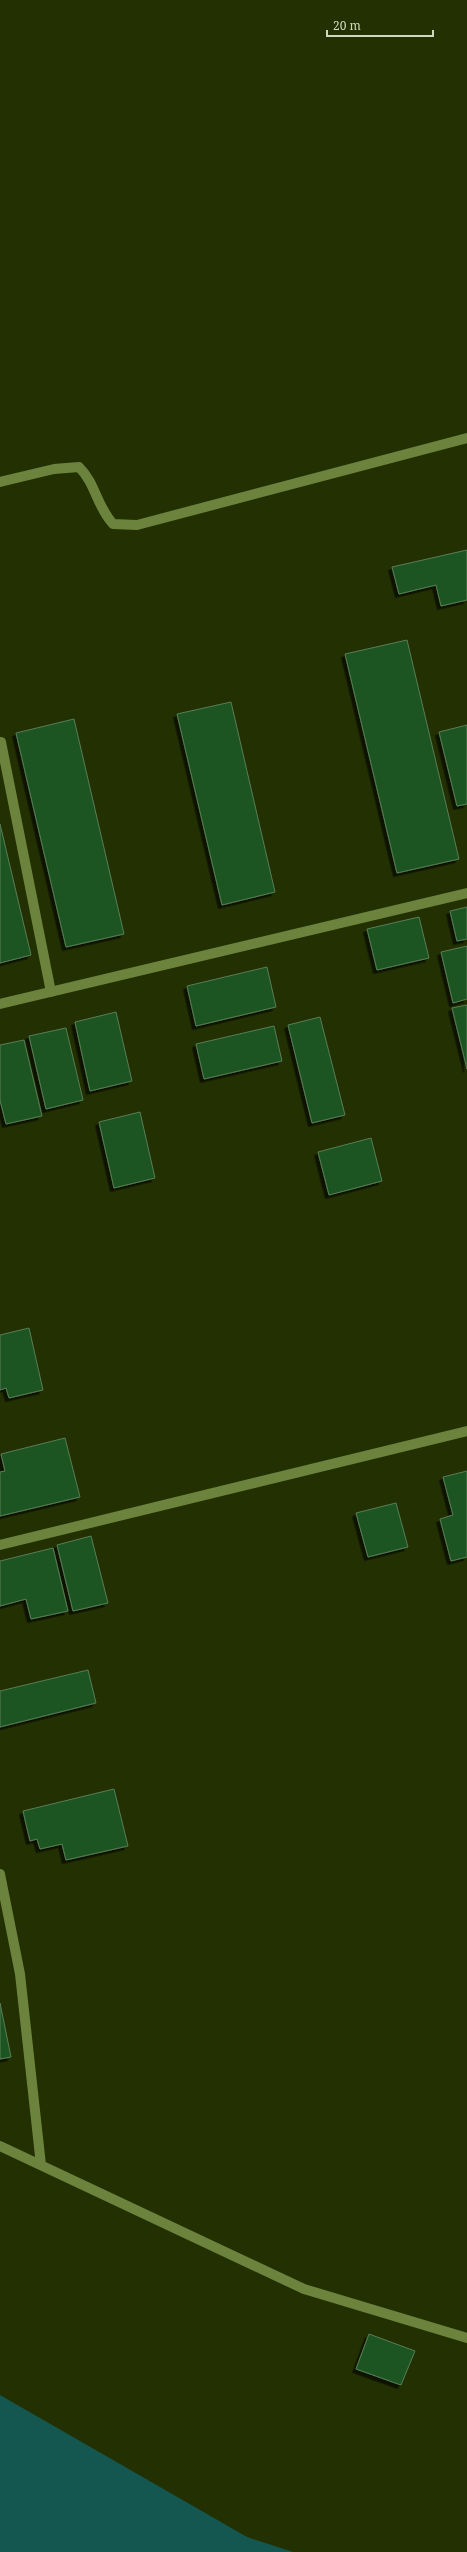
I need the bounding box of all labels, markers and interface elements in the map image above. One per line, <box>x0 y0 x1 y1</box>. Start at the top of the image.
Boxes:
scale bar <box>327 12 433 38</box>
text: 20 m <box>333 17 361 34</box>

